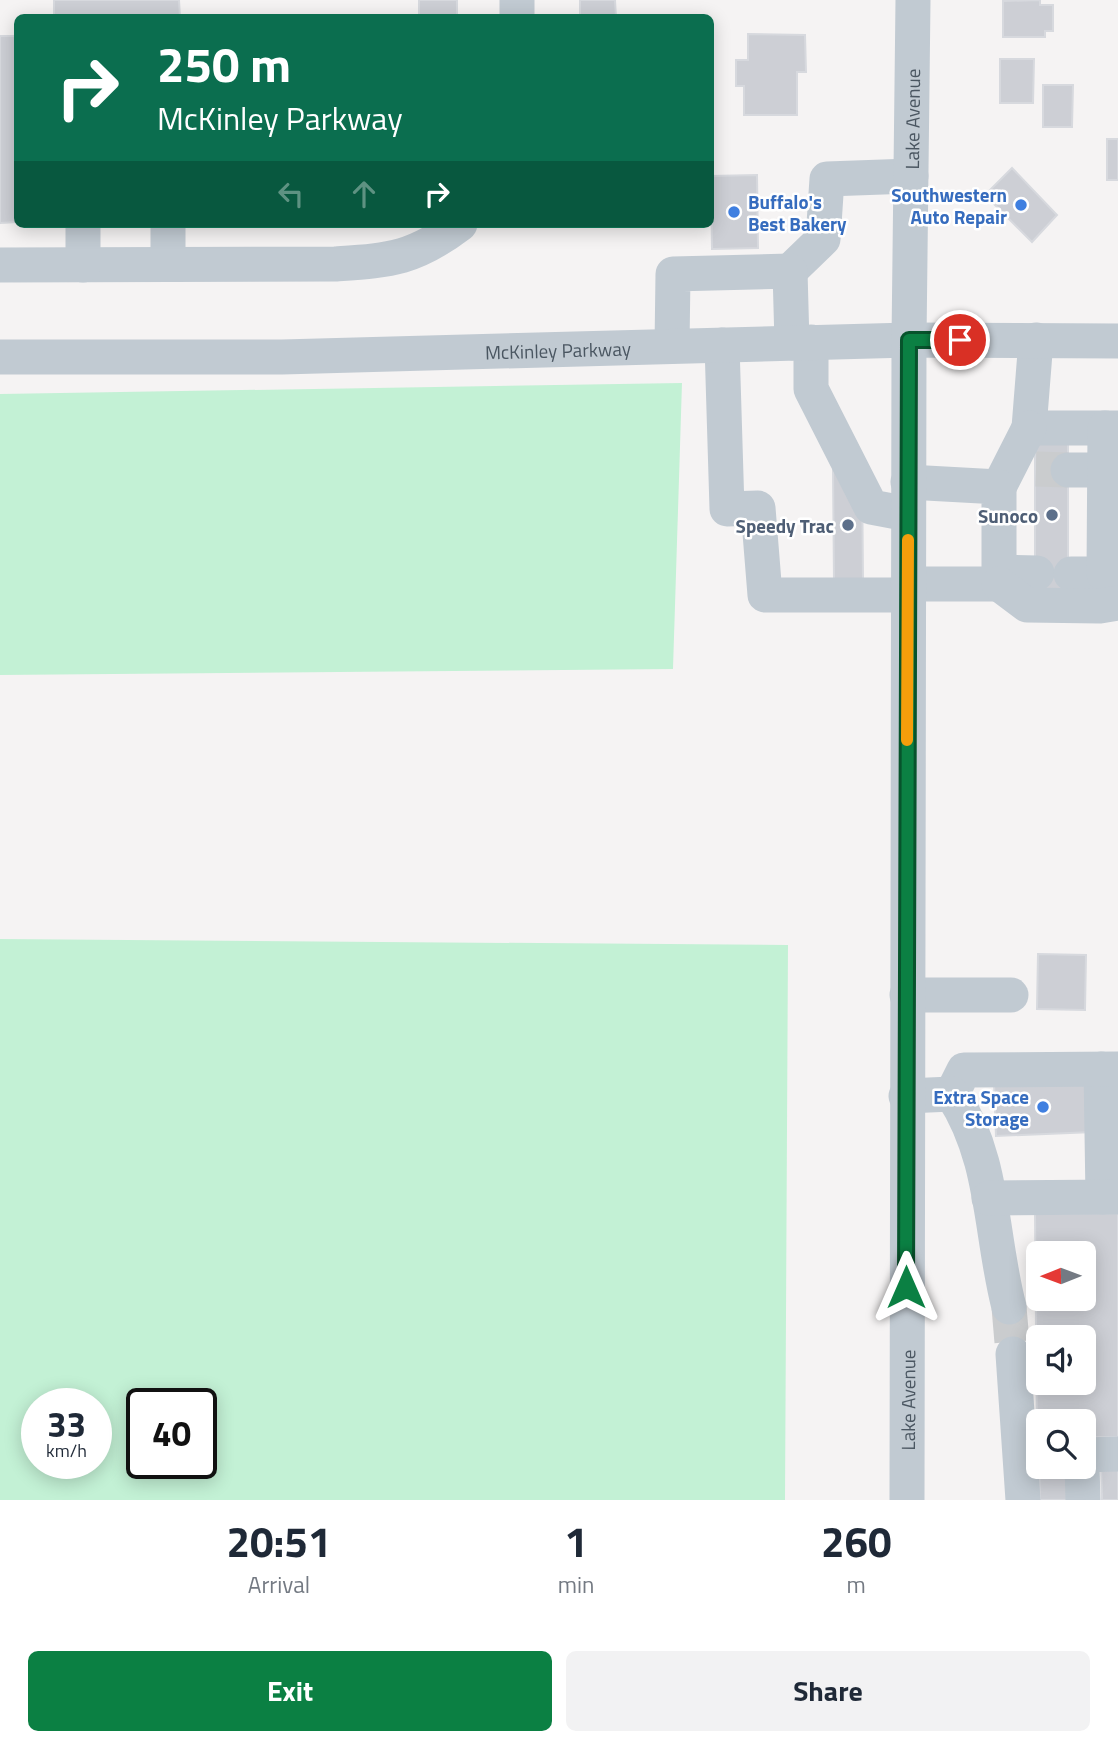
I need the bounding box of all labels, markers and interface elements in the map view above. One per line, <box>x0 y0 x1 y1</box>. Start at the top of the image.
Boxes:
text: 250 m <box>157 26 291 101</box>
icon: right <box>42 42 133 133</box>
street label: Lake Avenue <box>897 68 927 170</box>
text: McKinley Parkway <box>157 94 403 142</box>
icon: left <box>272 175 310 213</box>
icon: ahead <box>345 175 383 213</box>
icon: right <box>418 175 456 213</box>
place label: Southwestern Auto Repair <box>891 180 1007 231</box>
place label: Buffalo's Best Bakery <box>748 187 847 238</box>
marker: Southwestern Auto Repair <box>1013 197 1029 213</box>
marker: Buffalo's Best Bakery <box>726 204 742 220</box>
pin <box>930 310 990 370</box>
icon: arrive <box>941 321 979 359</box>
street label: McKinley Parkway <box>485 333 631 366</box>
place label: Sunoco <box>978 501 1038 530</box>
marker: Sunoco <box>1044 507 1060 523</box>
place label: Speedy Trac <box>736 511 834 540</box>
marker: Speedy Trac <box>840 517 856 533</box>
place label: Extra Space Storage <box>933 1082 1029 1133</box>
marker: Extra Space Storage <box>1035 1099 1051 1115</box>
north arrow <box>1026 1241 1096 1311</box>
map controls <box>1026 1241 1096 1479</box>
position arrow <box>869 1250 943 1324</box>
button: sound <box>1026 1325 1096 1395</box>
street label: Lake Avenue <box>893 1350 922 1450</box>
speed limit sign: 40 <box>126 1388 217 1479</box>
text: 33 <box>47 1397 86 1451</box>
button: search <box>1026 1409 1096 1479</box>
text: km/h <box>46 1437 87 1464</box>
text: 20:51 <box>226 1509 331 1573</box>
text: 1 <box>564 1509 588 1573</box>
text: 260 <box>821 1509 891 1573</box>
text: Arrival <box>248 1567 310 1602</box>
text: min <box>558 1567 594 1602</box>
text: m <box>847 1567 866 1602</box>
button: Exit <box>28 1651 552 1731</box>
button: Share <box>566 1651 1090 1731</box>

